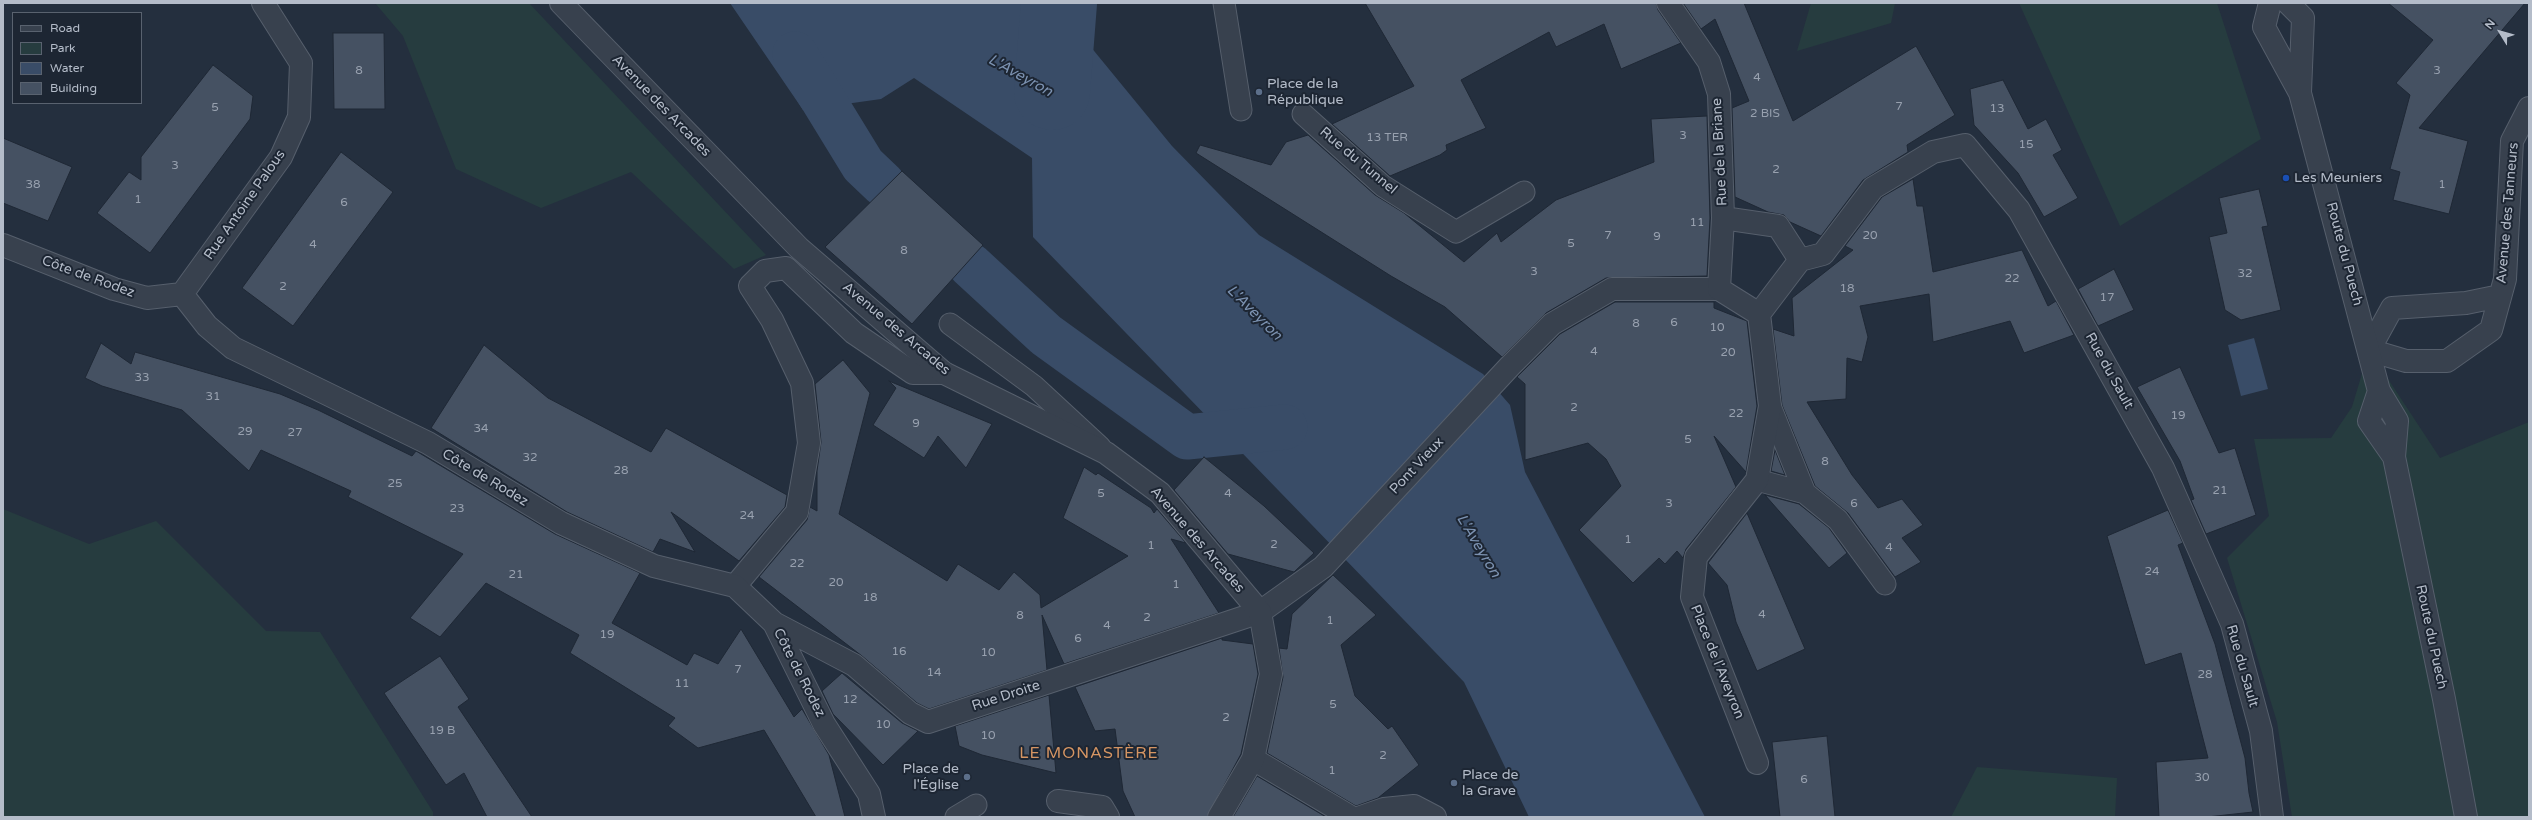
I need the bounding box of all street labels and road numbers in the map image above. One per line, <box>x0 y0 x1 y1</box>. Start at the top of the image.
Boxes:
street label: Avenue des Arcades <box>608 52 714 160</box>
street label: Rue de la Briane <box>1709 98 1731 206</box>
street label: Rue du Tunnel <box>1316 124 1400 198</box>
street label: Avenue des Tanneurs <box>2493 142 2523 284</box>
street label: Rue Antoine Palous <box>201 147 289 263</box>
street label: Route du Puech <box>2322 200 2366 308</box>
street label: Côte de Rodez <box>39 252 137 302</box>
street label: Avenue des Arcades <box>839 279 953 379</box>
street label: Rue du Sault <box>2081 330 2137 412</box>
street label: Pont Vieux <box>1386 434 1448 498</box>
street label: Côte de Rodez <box>439 446 531 510</box>
street label: Avenue des Arcades <box>1146 483 1248 597</box>
street label: Route du Puech <box>2412 583 2450 691</box>
street label: Place de l'Aveyron <box>1686 603 1748 721</box>
street label: Rue du Sault <box>2222 623 2262 709</box>
street label: Côte de Rodez <box>769 626 829 720</box>
street label: Rue Droite <box>970 677 1042 715</box>

